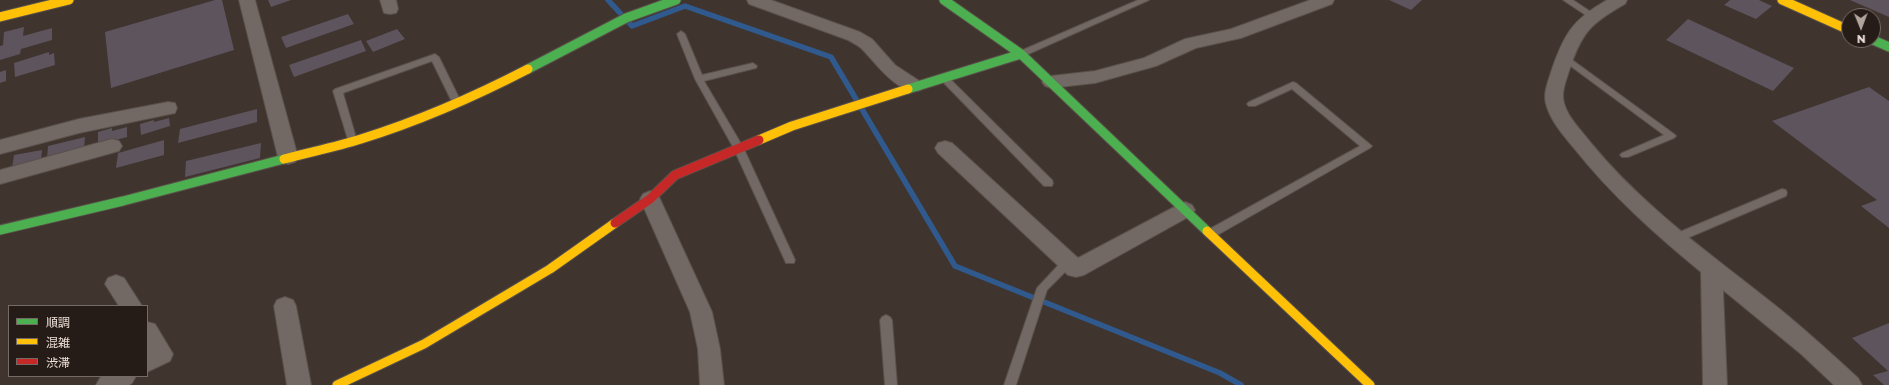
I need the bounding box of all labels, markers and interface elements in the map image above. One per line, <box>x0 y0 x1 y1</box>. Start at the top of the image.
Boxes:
north arrow <box>1841 8 1881 48</box>
text: N <box>1857 32 1866 46</box>
legend <box>8 305 148 377</box>
text: 順調 <box>46 315 70 330</box>
text: 混雑 <box>46 335 70 350</box>
text: 渋滞 <box>46 355 70 370</box>

